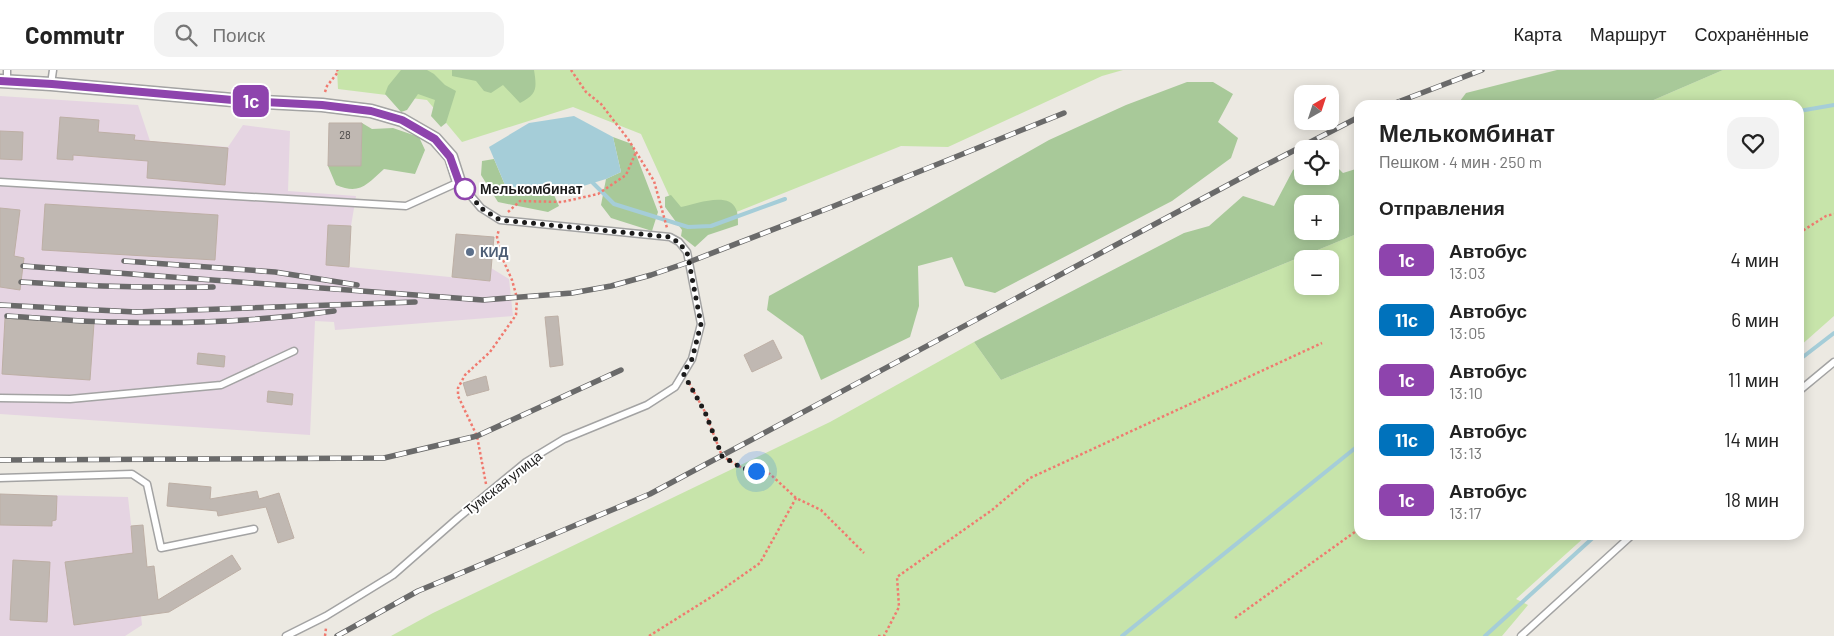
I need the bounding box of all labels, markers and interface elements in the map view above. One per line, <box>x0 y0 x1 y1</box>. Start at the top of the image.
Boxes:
search box <box>154 12 504 57</box>
text: Commutr <box>25 20 124 49</box>
icon: search <box>172 21 200 49</box>
text: Поиск <box>212 23 265 46</box>
text: Карта <box>1514 23 1562 45</box>
text: Маршрут <box>1590 23 1666 45</box>
text: Сохранённые <box>1694 23 1809 45</box>
line badge: 1с <box>228 85 274 117</box>
north arrow <box>1294 85 1339 130</box>
map controls <box>1294 85 1339 295</box>
text: 1с <box>243 90 259 112</box>
button: heart <box>1727 117 1779 169</box>
text: Мелькомбинат <box>1379 118 1555 147</box>
house number: 28 <box>339 128 351 141</box>
button: locate <box>1294 140 1339 185</box>
text: Пешком · 4 мин · 250 m <box>1379 152 1542 171</box>
marker: Мелькомбинат <box>454 178 476 200</box>
place label: Мелькомбинат <box>480 180 583 197</box>
button: + <box>1294 195 1339 240</box>
text: Отправления <box>1379 196 1505 219</box>
text: Автобус <box>1449 239 1527 262</box>
place label: КИД <box>480 243 509 260</box>
marker: КИД <box>464 246 476 258</box>
text: 4 мин <box>1731 248 1779 271</box>
text: 1с <box>1398 249 1415 271</box>
button: − <box>1294 250 1339 295</box>
text: 13:03 <box>1449 263 1486 282</box>
text: Автобус <box>1449 299 1527 322</box>
text: 6 мин <box>1731 308 1779 331</box>
text: 11с <box>1395 309 1418 331</box>
text: 13:05 <box>1449 323 1486 342</box>
text: Автобус <box>1449 359 1527 382</box>
text: 11 мин <box>1728 368 1779 391</box>
text: 1с <box>1398 369 1415 391</box>
text: 13:10 <box>1449 383 1483 402</box>
text: Автобус <box>1449 419 1527 442</box>
text: 14 мин <box>1724 428 1779 451</box>
text: 11с <box>1395 429 1418 451</box>
text: 13:13 <box>1449 443 1482 462</box>
street label: Тумская улица <box>460 447 545 518</box>
your location <box>744 459 769 484</box>
text: Автобус <box>1449 479 1527 502</box>
text: 18 мин <box>1724 488 1779 511</box>
text: 1с <box>1398 489 1415 511</box>
text: 13:17 <box>1449 503 1481 522</box>

